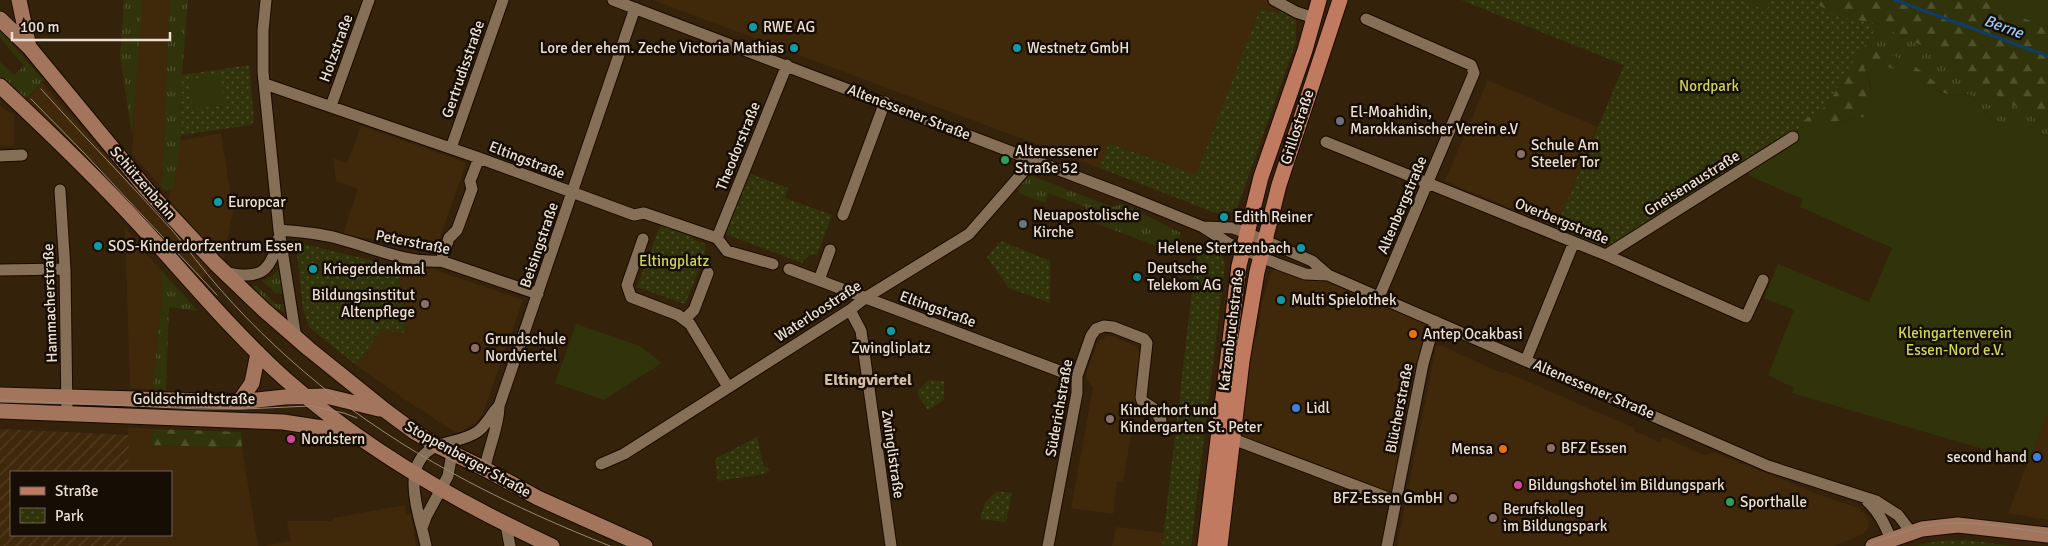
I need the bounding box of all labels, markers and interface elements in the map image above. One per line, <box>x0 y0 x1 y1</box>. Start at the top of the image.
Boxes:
scale bar <box>12 10 170 42</box>
water label: Berne <box>1981 11 2027 44</box>
street label: Holzstraße <box>315 12 357 84</box>
text: 100 m <box>20 18 60 36</box>
street label: Gertrudisstraße <box>438 18 488 120</box>
place label: RWE AG <box>763 18 815 36</box>
marker: RWE AG <box>747 21 759 33</box>
place label: Lore der ehem. Zeche Victoria Mathias <box>540 39 784 57</box>
place label: Westnetz GmbH <box>1027 39 1129 57</box>
marker: Lore der ehem. Zeche Victoria Mathias <box>788 42 800 54</box>
marker: Westnetz GmbH <box>1011 42 1023 54</box>
park label: Nordpark <box>1679 77 1739 95</box>
street label: Altenessener Straße <box>845 80 973 144</box>
street label: Grillostraße <box>1276 87 1318 167</box>
street label: Theodorstraße <box>712 99 764 193</box>
place label: El-Moahidin, Marokkanischer Verein e.V <box>1350 103 1519 138</box>
marker: El-Moahidin, Marokkanischer Verein e.V <box>1334 115 1346 127</box>
place label: Schule Am Steeler Tor <box>1531 136 1600 171</box>
street label: Eltingstraße <box>486 137 568 183</box>
place label: Altenessener Straße 52 <box>1015 142 1099 177</box>
street label: Schützenbahn <box>106 143 180 223</box>
street label: Gneisenaustraße <box>1641 146 1743 220</box>
marker: Schule Am Steeler Tor <box>1515 148 1527 160</box>
street label: Altenbergstraße <box>1373 153 1431 257</box>
marker: Altenessener Straße 52 <box>999 154 1011 166</box>
place label: Europcar <box>228 193 286 211</box>
street label: Overbergstraße <box>1512 194 1612 248</box>
marker: Europcar <box>212 196 224 208</box>
street label: Beisingstraße <box>516 200 562 290</box>
place label: Neuapostolische Kirche <box>1033 206 1139 241</box>
place label: Edith Reiner <box>1234 208 1313 226</box>
marker: Edith Reiner <box>1218 211 1230 223</box>
marker: Neuapostolische Kirche <box>1017 218 1029 230</box>
street label: Peterstraße <box>374 226 452 258</box>
place label: SOS-Kinderdorfzentrum Essen <box>108 237 302 255</box>
place label: Helene Stertzenbach <box>1158 239 1291 257</box>
marker: SOS-Kinderdorfzentrum Essen <box>92 240 104 252</box>
marker: Helene Stertzenbach <box>1295 242 1307 254</box>
street label: Hammacherstraße <box>39 243 61 363</box>
park label: Eltingplatz <box>639 252 709 270</box>
place label: Deutsche Telekom AG <box>1147 259 1221 294</box>
place label: Kriegerdenkmal <box>323 260 425 278</box>
marker: Kriegerdenkmal <box>307 263 319 275</box>
street label: Katzenbruchstraße <box>1215 268 1247 392</box>
marker: Deutsche Telekom AG <box>1131 271 1143 283</box>
street label: Waterloostraße <box>771 276 865 346</box>
place label: Bildungsinstitut Altenpflege <box>312 286 415 321</box>
street label: Eltingstraße <box>897 287 979 331</box>
place label: Multi Spielothek <box>1291 291 1397 309</box>
marker: Multi Spielothek <box>1275 294 1287 306</box>
marker: Bildungsinstitut Altenpflege <box>419 298 431 310</box>
park label: Kleingartenverein Essen-Nord e.V. <box>1898 324 2012 359</box>
marker: Zwingliplatz <box>885 325 897 337</box>
place label: Antep Ocakbasi <box>1423 325 1522 343</box>
marker: Antep Ocakbasi <box>1407 328 1419 340</box>
place label: Grundschule Nordviertel <box>485 330 566 365</box>
place label: Zwingliplatz <box>851 339 931 357</box>
marker: Grundschule Nordviertel <box>469 342 481 354</box>
street label: Altenessener Straße <box>1531 355 1657 423</box>
street label: Süderichstraße <box>1042 358 1076 458</box>
street label: Blücherstraße <box>1381 361 1417 455</box>
district label: Eltingviertel <box>824 370 912 390</box>
street label: Goldschmidtstraße <box>133 390 255 408</box>
place label: Lidl <box>1306 399 1330 417</box>
place label: Kinderhort und Kindergarten St. Peter <box>1120 401 1263 436</box>
marker: Lidl <box>1290 402 1302 414</box>
street label: Zwinglistraße <box>878 409 908 499</box>
marker: Kinderhort und Kindergarten St. Peter <box>1104 413 1116 425</box>
street label: Stoppenberger Straße <box>402 417 534 501</box>
place label: Nordstern <box>301 430 365 448</box>
marker: Nordstern <box>285 433 297 445</box>
place label: BFZ Essen <box>1561 439 1627 457</box>
place label: Mensa <box>1451 440 1493 458</box>
marker: BFZ Essen <box>1545 442 1557 454</box>
marker: Mensa <box>1497 443 1509 455</box>
place label: second hand <box>1947 448 2027 466</box>
marker: second hand <box>2031 451 2043 463</box>
legend <box>10 471 172 536</box>
place label: Bildungshotel im Bildungspark <box>1528 476 1725 494</box>
marker: Bildungshotel im Bildungspark <box>1512 479 1524 491</box>
text: Straße <box>55 482 99 500</box>
place label: BFZ-Essen GmbH <box>1333 489 1443 507</box>
marker: BFZ-Essen GmbH <box>1447 492 1459 504</box>
place label: Sporthalle <box>1740 493 1807 511</box>
marker: Sporthalle <box>1724 496 1736 508</box>
place label: Berufskolleg im Bildungspark <box>1503 500 1608 535</box>
text: Park <box>55 507 84 525</box>
marker: Berufskolleg im Bildungspark <box>1487 512 1499 524</box>

